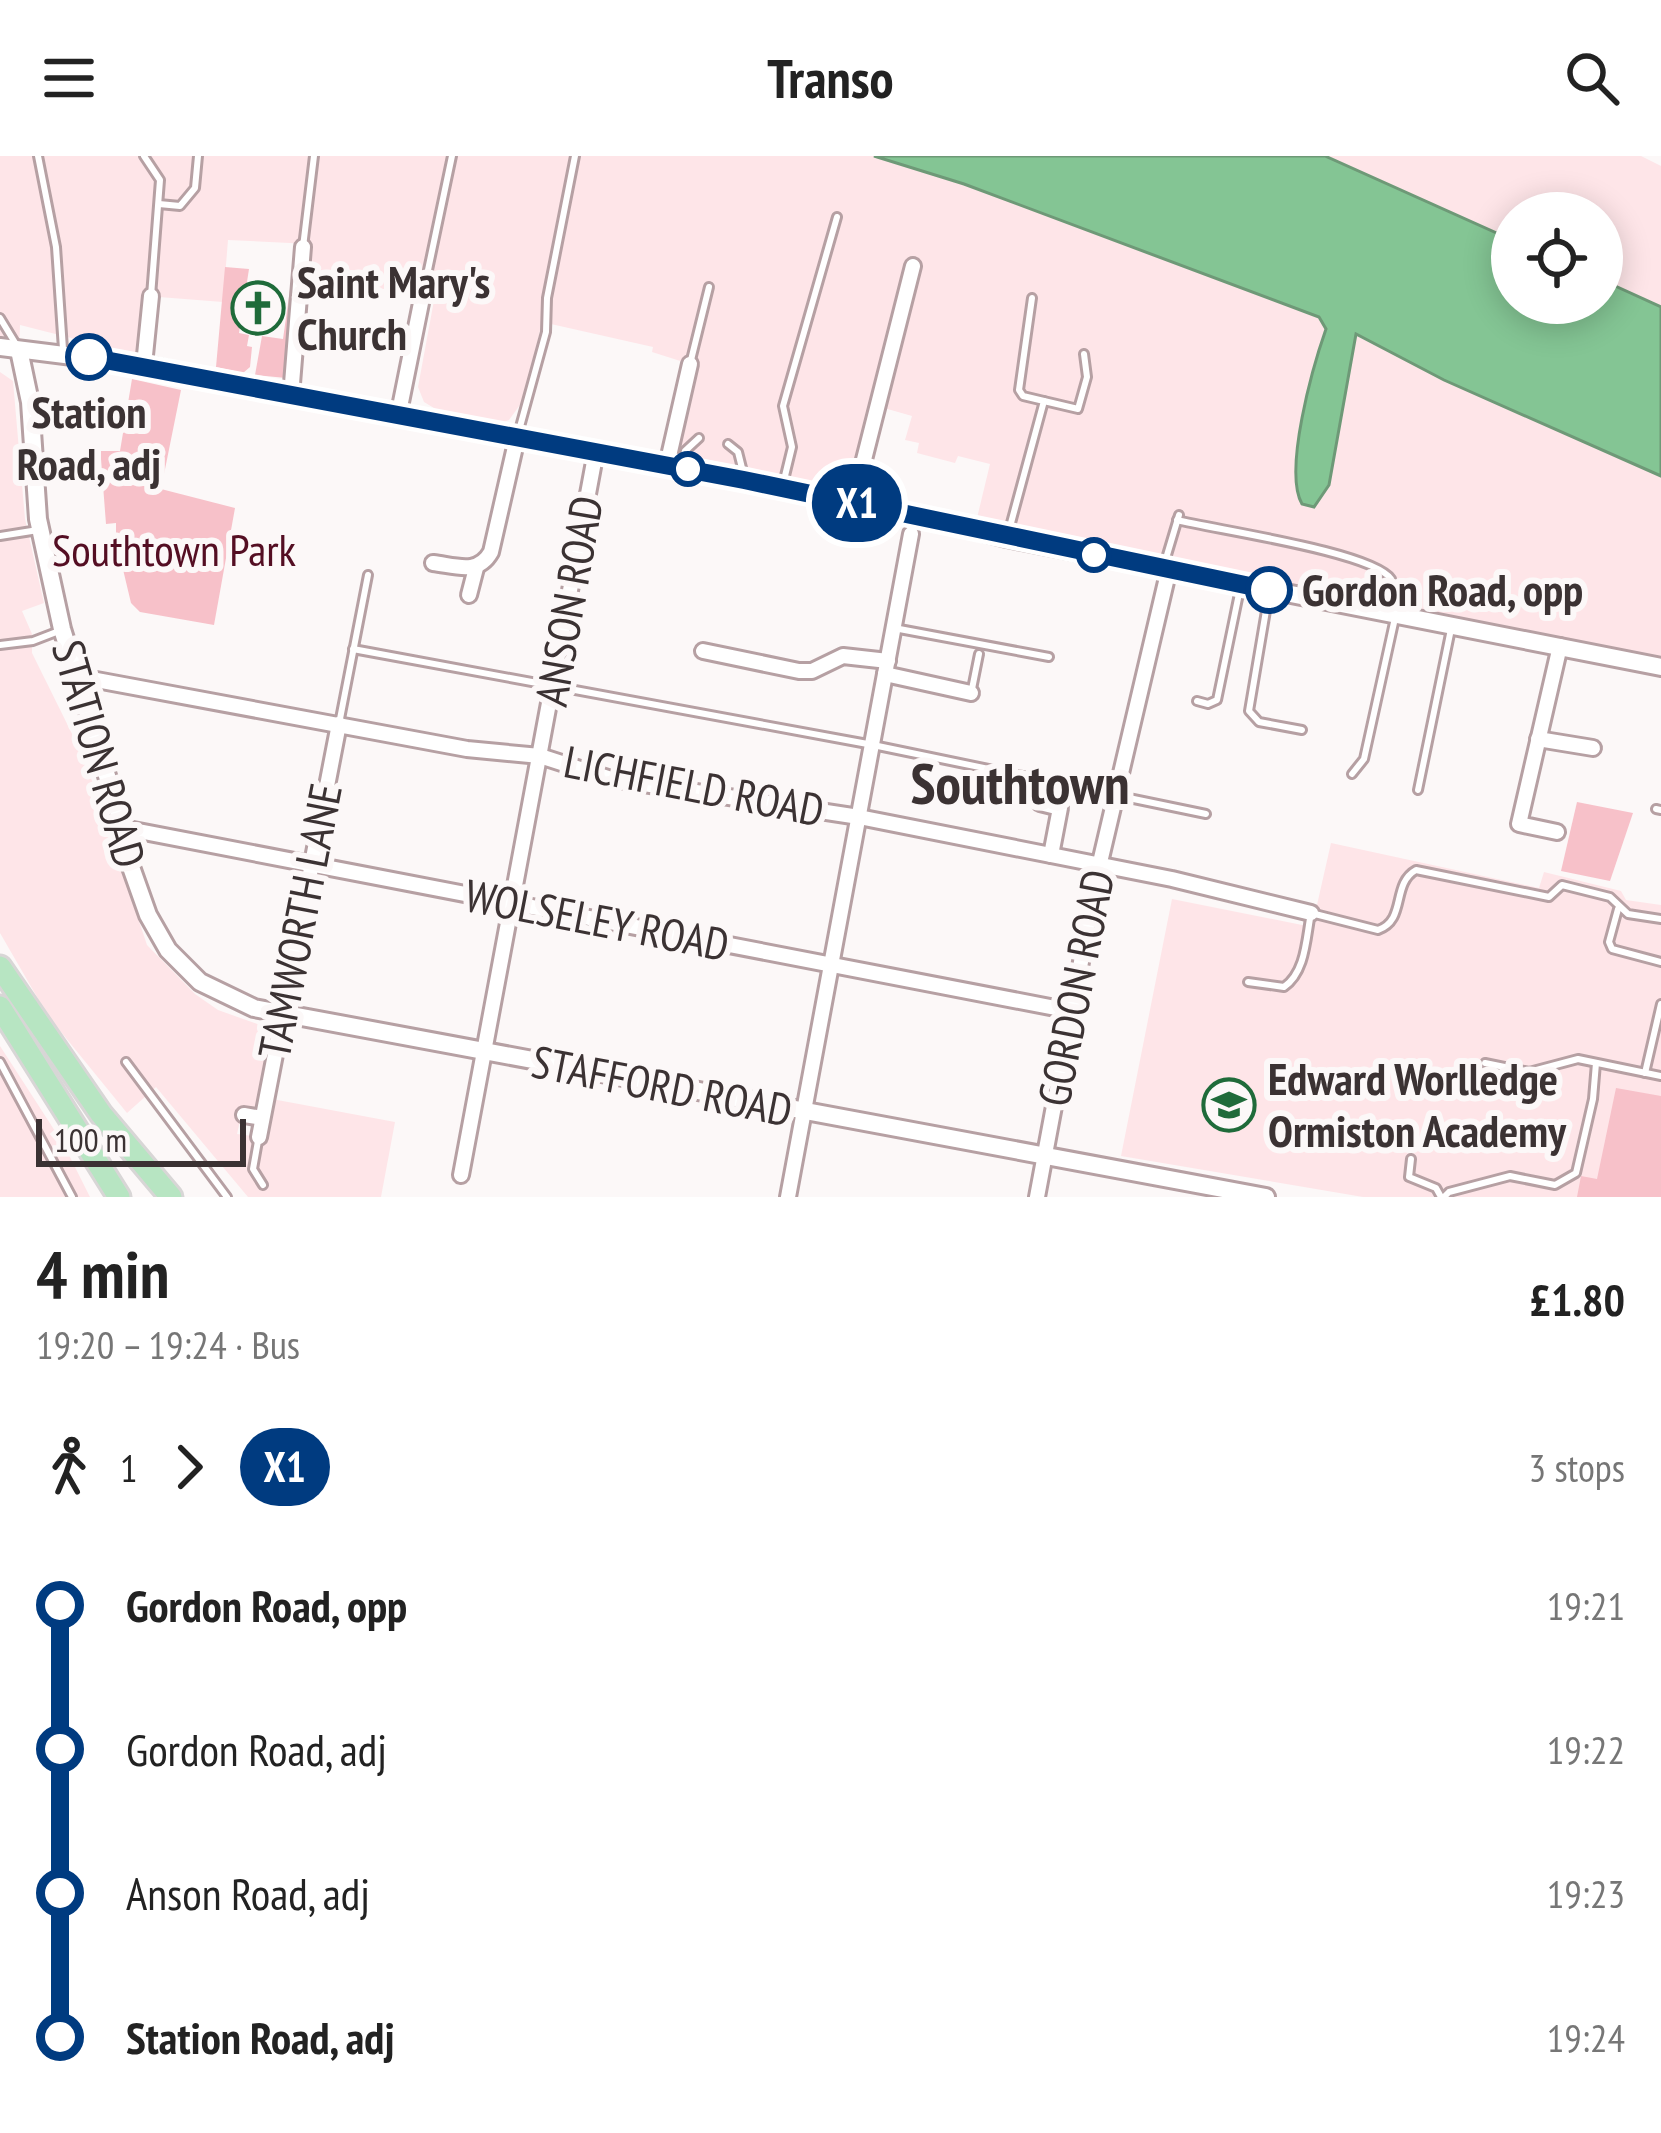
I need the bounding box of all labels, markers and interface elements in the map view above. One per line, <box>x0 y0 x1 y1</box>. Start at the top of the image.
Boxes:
text: Transo <box>767 43 894 113</box>
icon: menu <box>36 45 102 111</box>
icon: search <box>1559 45 1625 111</box>
map controls <box>1491 192 1623 324</box>
button: locate <box>1491 192 1623 324</box>
place label: Saint Mary's Church <box>297 252 490 362</box>
church icon: Saint Mary's Church <box>230 280 286 336</box>
marker: Station Road, adj <box>67 335 111 379</box>
place label: Station Road, adj <box>17 382 161 492</box>
unlabelled marker <box>672 453 704 485</box>
line badge: X1 <box>803 464 911 542</box>
text: X1 <box>836 475 878 530</box>
street label: ANSON ROAD <box>521 491 615 710</box>
park label: Southtown Park <box>52 520 297 578</box>
unlabelled marker <box>1078 539 1110 571</box>
place label: Gordon Road, opp <box>1302 560 1583 618</box>
marker: Gordon Road, opp <box>1247 568 1291 612</box>
street label: STATION ROAD <box>40 633 160 874</box>
street label: LICHFIELD ROAD <box>560 731 829 839</box>
district label: Southtown <box>910 746 1130 820</box>
street label: TAMWORTH LANE <box>244 778 354 1063</box>
street label: WOLSELEY ROAD <box>460 865 734 973</box>
street label: GORDON ROAD <box>1024 865 1126 1111</box>
street label: STAFFORD ROAD <box>527 1031 797 1139</box>
place label: Edward Worlledge Ormiston Academy <box>1268 1049 1567 1159</box>
school or university icon: Edward Worlledge Ormiston Academy <box>1201 1077 1257 1133</box>
scale bar <box>36 1113 246 1166</box>
text: 100 m <box>54 1118 127 1161</box>
text: 4 min <box>36 1231 169 1316</box>
text: £1.80 <box>1529 1270 1625 1328</box>
text: 19:20 – 19:24 · Bus <box>36 1319 300 1370</box>
icon: walk <box>36 1434 102 1500</box>
icon: forward <box>156 1434 222 1500</box>
text: X1 <box>264 1439 306 1494</box>
text: 1 <box>120 1442 138 1493</box>
text: 3 stops <box>1529 1442 1625 1493</box>
text: Gordon Road, opp <box>126 1576 407 1634</box>
text: 19:21 <box>1547 1580 1625 1631</box>
text: Gordon Road, adj <box>126 1720 387 1778</box>
text: 19:22 <box>1547 1724 1625 1775</box>
text: Anson Road, adj <box>126 1864 370 1922</box>
text: 19:23 <box>1547 1868 1625 1919</box>
text: Station Road, adj <box>126 2008 395 2066</box>
text: 19:24 <box>1547 2012 1625 2063</box>

